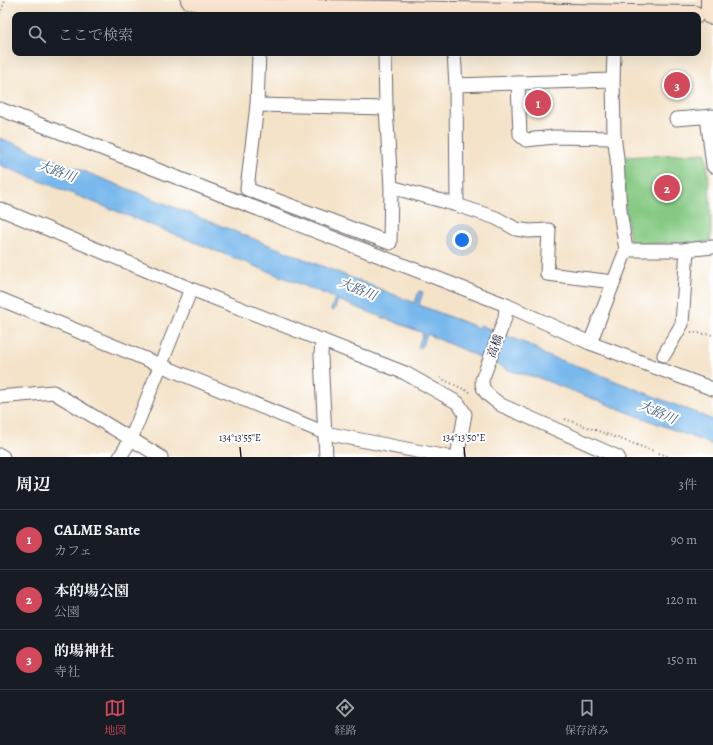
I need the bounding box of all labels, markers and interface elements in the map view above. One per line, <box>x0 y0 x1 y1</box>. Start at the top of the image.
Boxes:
search box <box>12 12 701 56</box>
icon: search <box>26 23 48 45</box>
text: ここで検索 <box>58 25 133 45</box>
pin: 3 <box>664 70 690 100</box>
pin: 1 <box>525 88 551 118</box>
water label: 大路川 <box>36 156 80 186</box>
pin: 2 <box>654 173 680 203</box>
your location <box>452 230 472 250</box>
water label: 大路川 <box>337 274 381 305</box>
street label: 高橋 <box>483 332 507 360</box>
water label: 大路川 <box>637 396 681 429</box>
text: 134°13'55"E <box>219 431 261 444</box>
text: 134°13'50"E <box>443 431 486 444</box>
text: 周辺 <box>16 473 50 496</box>
text: 3件 <box>679 476 697 493</box>
text: CALME Sante <box>54 520 140 540</box>
text: 1 <box>27 531 31 548</box>
text: 90 m <box>671 531 697 548</box>
text: カフェ <box>54 542 92 559</box>
text: 本的場公園 <box>54 581 129 601</box>
text: 2 <box>26 591 32 608</box>
text: 120 m <box>666 591 697 608</box>
text: 公園 <box>54 603 80 620</box>
text: 的場神社 <box>54 641 114 661</box>
text: 3 <box>26 651 32 668</box>
text: 150 m <box>667 651 697 668</box>
text: 寺社 <box>54 663 80 680</box>
tab: 地図 <box>104 697 126 738</box>
tab: 経路 <box>334 697 356 738</box>
tab: 保存済み <box>565 697 609 738</box>

